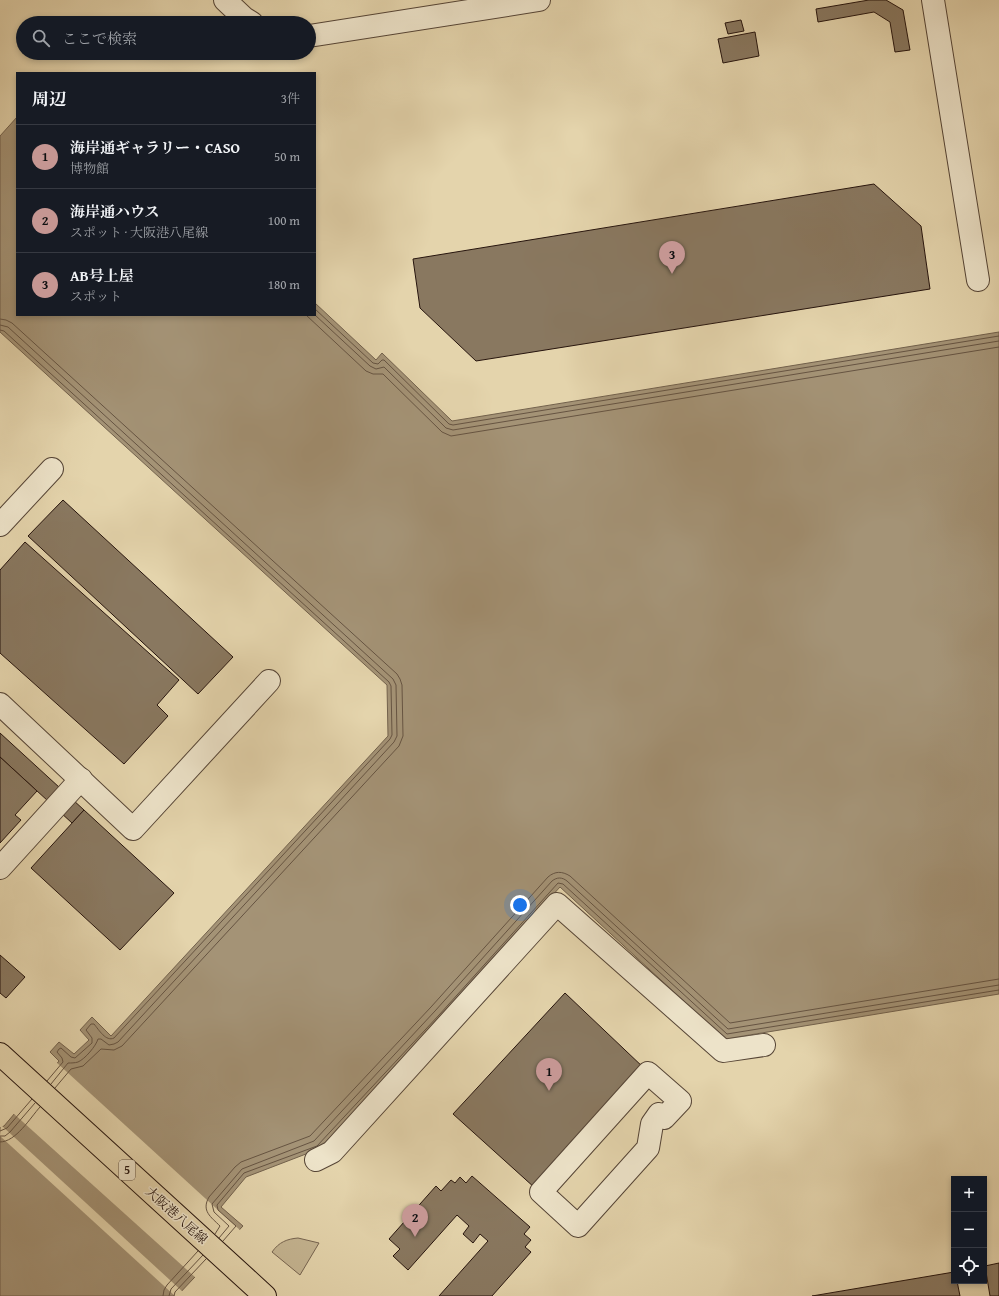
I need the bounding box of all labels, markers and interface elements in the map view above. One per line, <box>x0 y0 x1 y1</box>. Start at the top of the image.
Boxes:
search box <box>16 16 316 60</box>
icon: search <box>30 27 52 49</box>
text: ここで検索 <box>62 28 137 49</box>
text: 周辺 <box>32 86 66 111</box>
text: 3件 <box>281 89 300 108</box>
text: 海岸通ギャラリー・CASO <box>70 137 240 158</box>
text: 1 <box>42 147 48 166</box>
text: 50 m <box>274 147 300 166</box>
text: 博物館 <box>70 159 109 178</box>
text: 海岸通ハウス <box>70 201 160 222</box>
text: 2 <box>42 211 48 230</box>
text: 100 m <box>268 211 300 230</box>
text: スポット · 大阪港八尾線 <box>70 223 208 242</box>
pin: 3 <box>659 241 685 274</box>
text: AB号上屋 <box>70 265 134 286</box>
text: 3 <box>42 275 48 294</box>
text: 180 m <box>268 275 300 294</box>
text: スポット <box>70 287 122 306</box>
your location <box>510 895 530 915</box>
pin: 1 <box>536 1058 562 1091</box>
road number: 5 <box>119 1160 135 1180</box>
map controls <box>951 1176 987 1284</box>
button: + <box>951 1176 987 1212</box>
street label: 大阪港八尾線 <box>141 1182 212 1249</box>
pin: 2 <box>402 1204 428 1237</box>
button: − <box>951 1212 987 1248</box>
button: locate <box>951 1248 987 1284</box>

